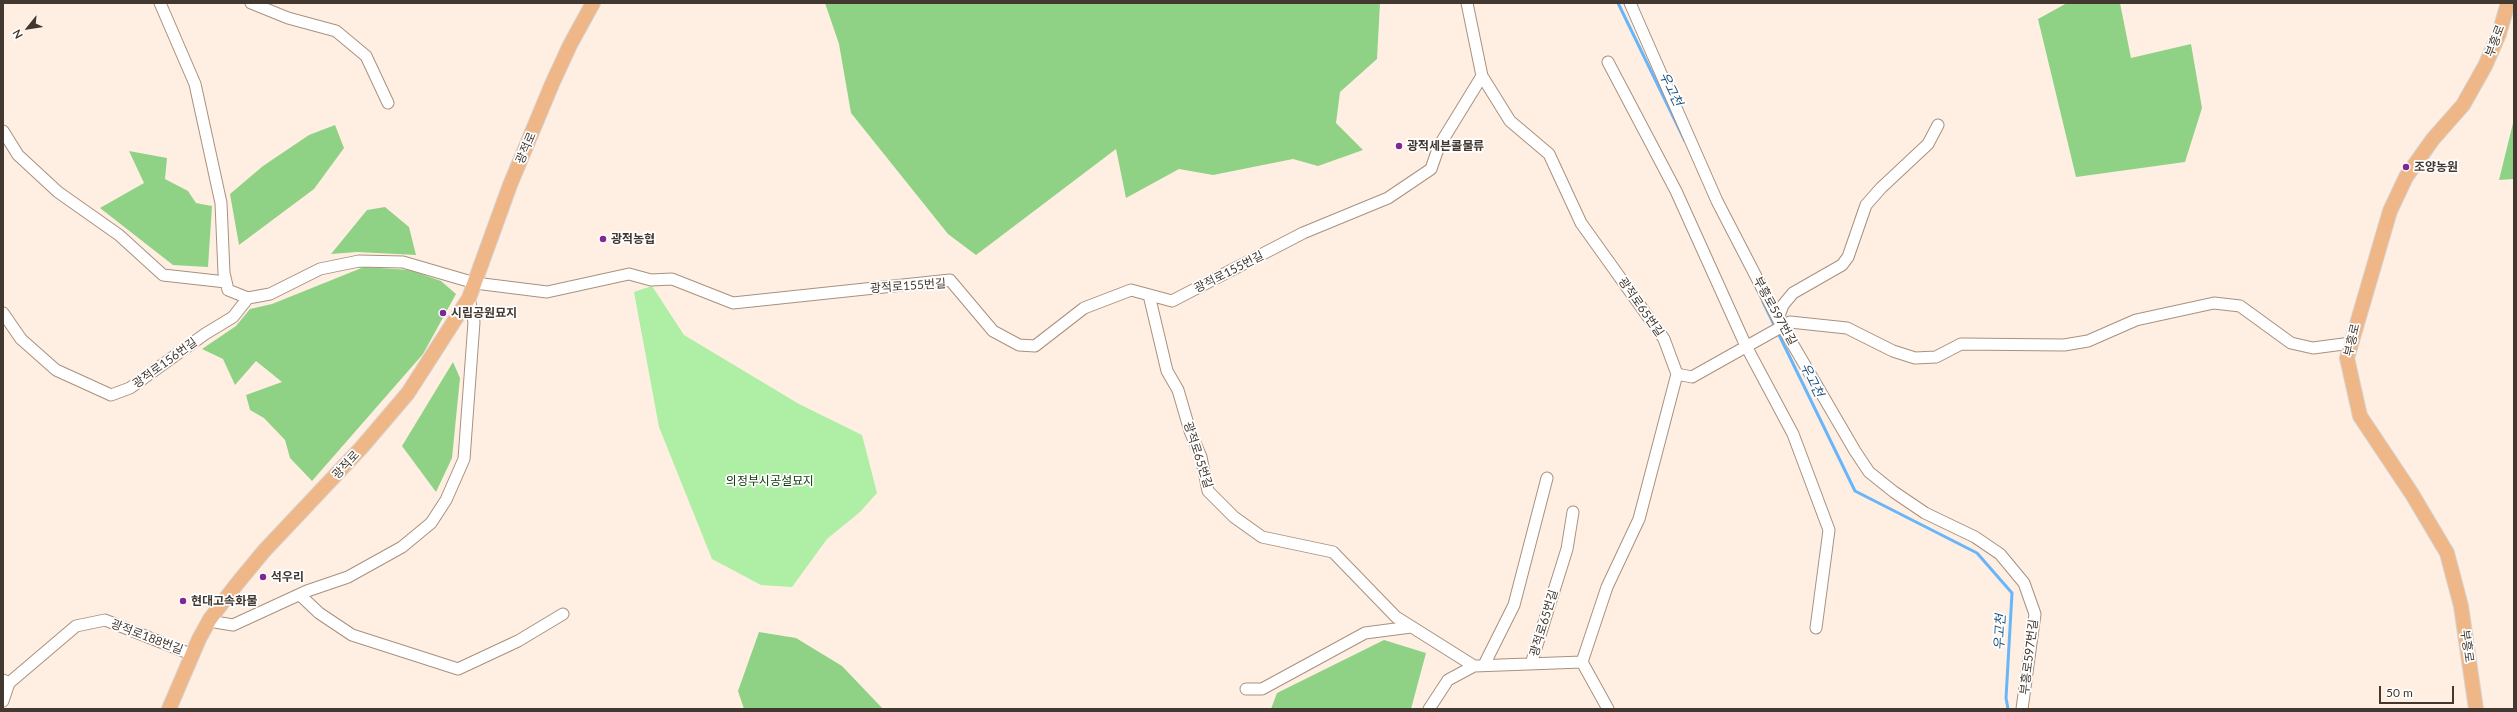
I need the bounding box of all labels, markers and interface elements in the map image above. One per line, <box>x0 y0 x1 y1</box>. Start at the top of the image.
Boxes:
north arrow <box>8 8 48 48</box>
street label: 부흥로 <box>2482 23 2508 59</box>
text: N <box>9 27 25 41</box>
water label: 우고천 <box>1656 69 1686 109</box>
street label: 광적로 <box>513 130 539 166</box>
place label: 광적세븐콜물류 <box>1407 139 1484 153</box>
marker: 광적세븐콜물류 <box>1394 141 1404 151</box>
place label: 조양농원 <box>2414 160 2458 174</box>
marker: 조양농원 <box>2401 162 2411 172</box>
place label: 광적농협 <box>611 232 655 246</box>
marker: 광적농협 <box>598 234 608 244</box>
street label: 광적로155번길 <box>1192 248 1266 296</box>
street label: 부흥로597번길 <box>1750 274 1800 348</box>
street label: 광적로65번길 <box>1615 275 1667 339</box>
street label: 광적로155번길 <box>870 276 946 296</box>
place label: 시립공원묘지 <box>451 306 517 320</box>
marker: 시립공원묘지 <box>438 308 448 318</box>
street label: 부흥로 <box>2341 322 2363 358</box>
street label: 광적로156번길 <box>130 335 200 391</box>
water label: 우고천 <box>1797 360 1827 400</box>
street label: 광적로65번길 <box>1180 420 1216 490</box>
street label: 광적로 <box>329 448 363 482</box>
park label: 의정부시공설묘지 <box>726 474 814 488</box>
place label: 석우리 <box>271 570 304 584</box>
marker: 석우리 <box>258 572 268 582</box>
street label: 광적로65번길 <box>1527 588 1561 658</box>
place label: 현대고속화물 <box>191 594 257 608</box>
marker: 현대고속화물 <box>178 596 188 606</box>
water label: 우고천 <box>1991 614 2009 650</box>
street label: 광적로188번길 <box>109 617 185 657</box>
street label: 부흥로597번길 <box>2017 618 2041 696</box>
street label: 부흥로 <box>2458 629 2476 663</box>
scale bar <box>2381 678 2456 704</box>
text: 50 m <box>2386 685 2413 700</box>

